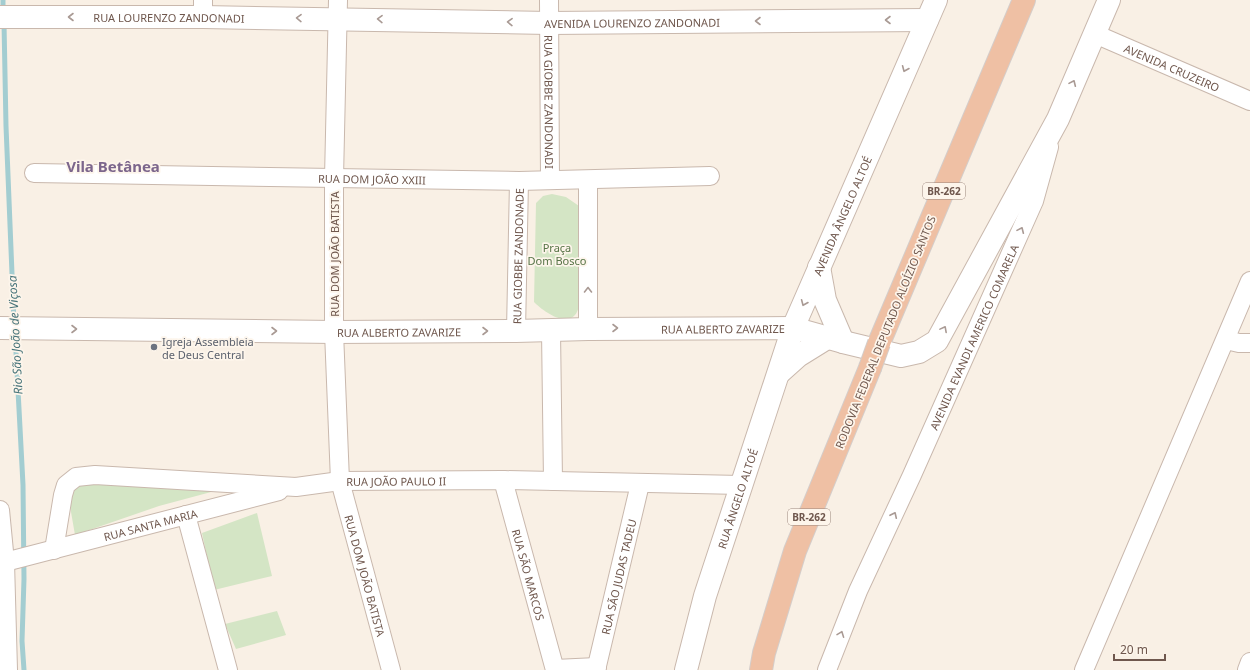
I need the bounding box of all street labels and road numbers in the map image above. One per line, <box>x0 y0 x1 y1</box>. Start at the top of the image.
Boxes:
street label: RUA LOURENZO ZANDONADI <box>93 9 245 25</box>
street label: AVENIDA LOURENZO ZANDONADI <box>544 14 720 31</box>
street label: RUA GIOBBE ZANDONADI <box>542 35 557 169</box>
street label: AVENIDA CRUZEIRO <box>1122 40 1222 95</box>
street label: AVENIDA ÂNGELO ALTOÉ <box>809 154 875 278</box>
street label: RUA DOM JOÃO XXIII <box>318 170 426 187</box>
road number: BR-262 <box>923 183 965 199</box>
street label: RUA GIOBBE ZANDONADE <box>509 188 526 324</box>
street label: RUA DOM JOÃO BATISTA <box>327 190 342 317</box>
street label: RODOVIA FEDERAL DEPUTADO ALOÍZIO SANTOS <box>831 213 939 451</box>
street label: AVENIDA EVANDI AMERICO COMARELA <box>926 241 1022 432</box>
street label: RUA ALBERTO ZAVARIZE <box>661 321 785 336</box>
street label: RUA ALBERTO ZAVARIZE <box>337 324 461 339</box>
street label: RUA ÂNGELO ALTOÉ <box>714 447 760 550</box>
street label: RUA JOÃO PAULO II <box>346 473 446 488</box>
street label: RUA SANTA MARIA <box>102 505 200 544</box>
road number: BR-262 <box>788 509 830 525</box>
street label: RUA DOM JOÃO BATISTA <box>342 513 389 639</box>
street label: RUA SÃO JUDAS TADEU <box>597 517 639 636</box>
street label: RUA SÃO MARCOS <box>509 527 549 622</box>

